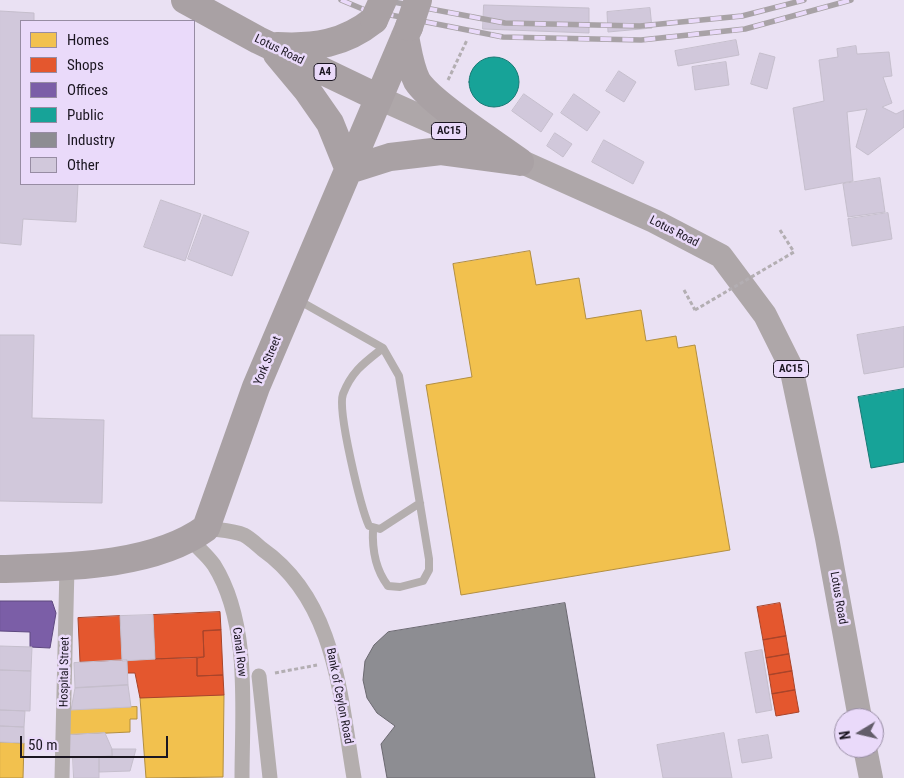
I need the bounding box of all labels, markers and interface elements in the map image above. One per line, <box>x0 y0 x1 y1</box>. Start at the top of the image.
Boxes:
legend <box>20 20 195 185</box>
text: Homes <box>67 31 109 49</box>
street label: Lotus Road <box>252 32 306 68</box>
text: Shops <box>67 56 104 74</box>
road number: A4 <box>314 64 336 80</box>
text: Offices <box>67 81 108 99</box>
text: Public <box>67 106 104 124</box>
road number: AC15 <box>432 122 466 140</box>
text: Industry <box>67 131 115 149</box>
text: Other <box>67 156 99 174</box>
street label: Lotus Road <box>647 213 701 251</box>
street label: York Street <box>251 334 285 388</box>
road number: AC15 <box>774 360 808 378</box>
street label: Lotus Road <box>826 570 850 626</box>
street label: Canal Row <box>229 626 249 678</box>
street label: Hospital Street <box>57 637 73 707</box>
street label: Bank of Ceylon Road <box>323 647 355 745</box>
north arrow <box>834 708 884 758</box>
scale bar <box>22 726 170 758</box>
text: N <box>837 730 854 741</box>
text: 50 m <box>28 736 58 754</box>

